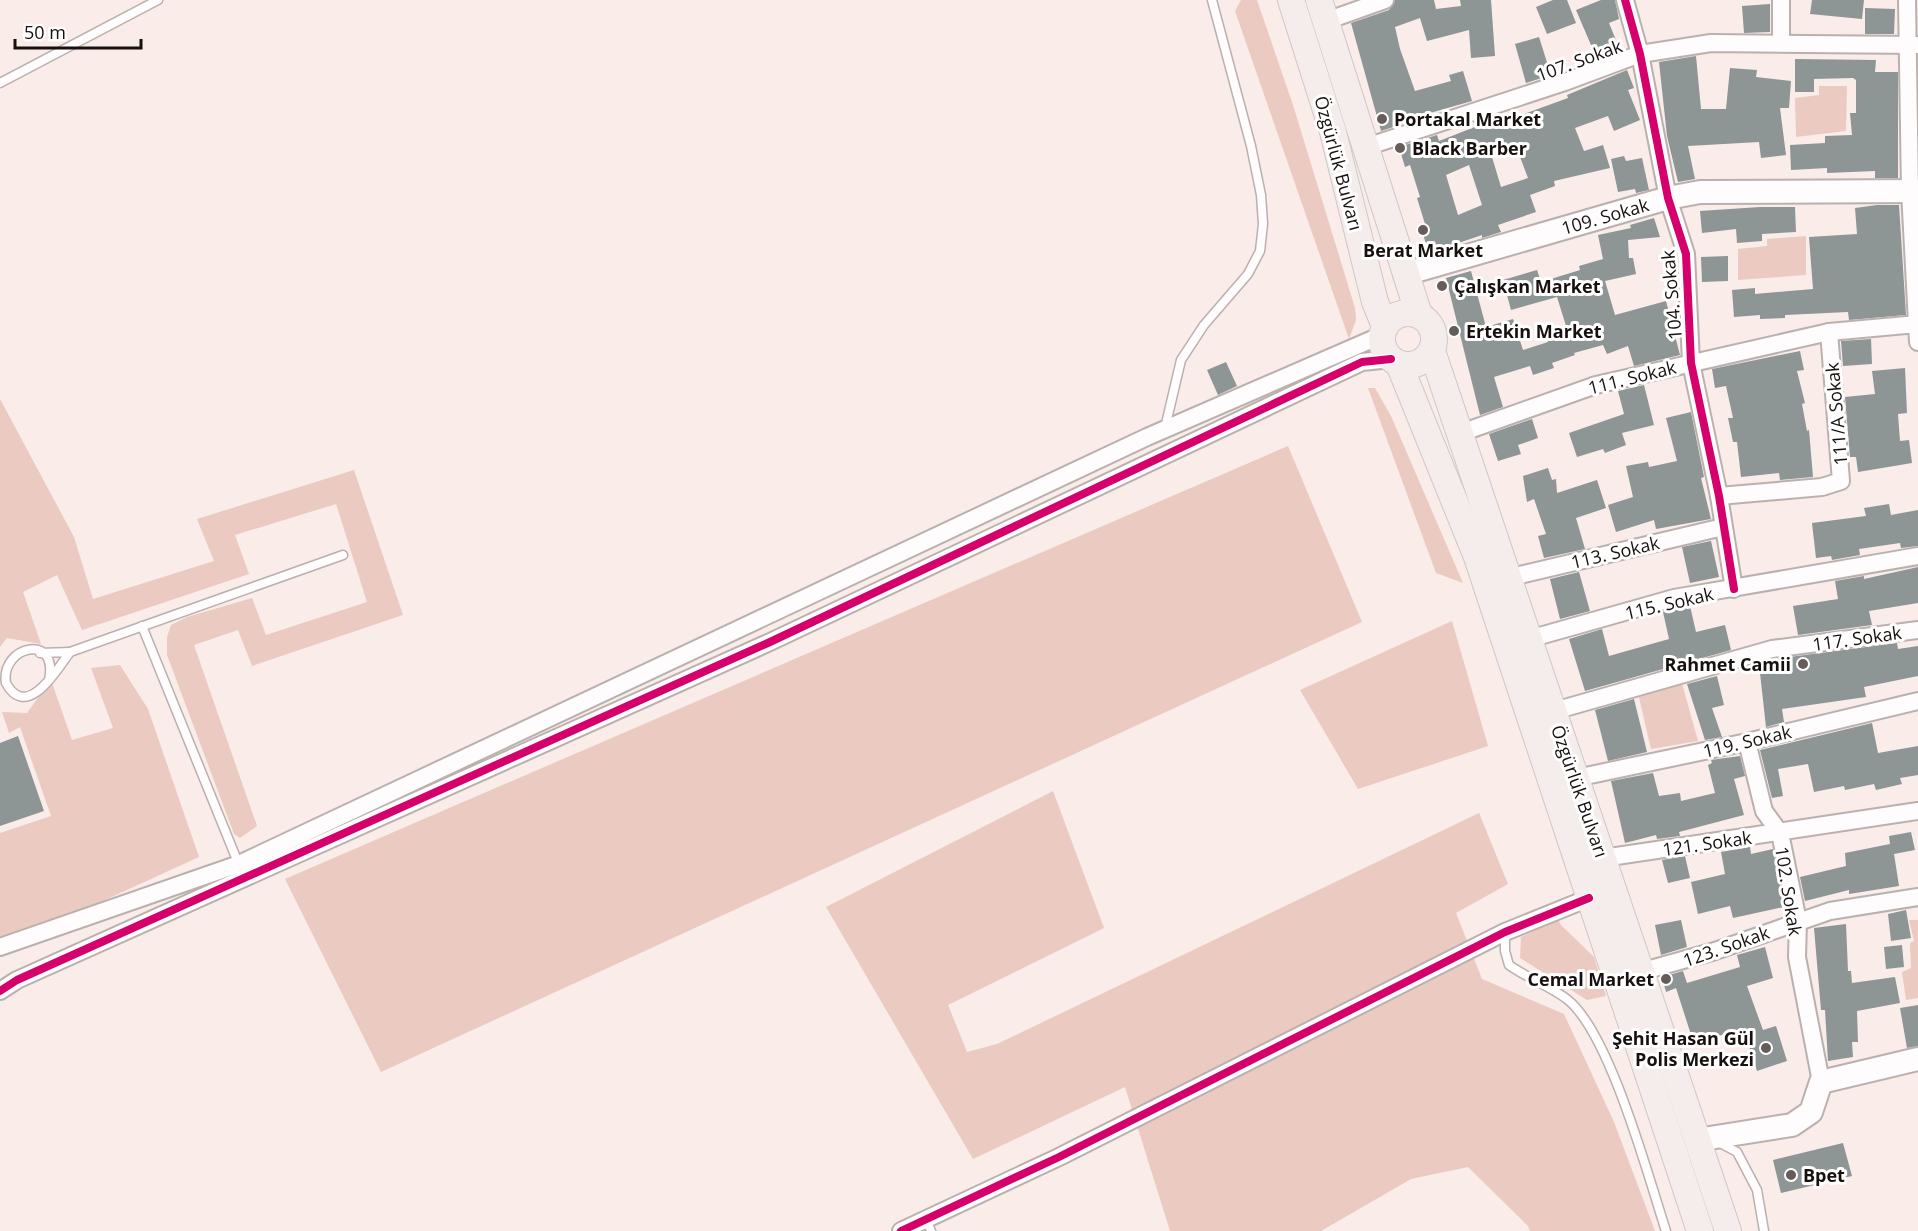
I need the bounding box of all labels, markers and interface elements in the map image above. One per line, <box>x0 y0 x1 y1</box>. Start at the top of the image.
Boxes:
scale bar <box>15 12 141 50</box>
text: 50 m <box>24 20 66 44</box>
street label: 107. Sokak <box>1533 33 1626 87</box>
street label: Özgürlük Bulvarı <box>1309 93 1369 233</box>
place label: Portakal Market <box>1394 107 1541 131</box>
marker: Portakal Market <box>1375 112 1389 126</box>
place label: Black Barber <box>1412 136 1527 160</box>
marker: Black Barber <box>1393 141 1407 155</box>
street label: 109. Sokak <box>1558 192 1652 240</box>
marker: Berat Market <box>1416 223 1430 237</box>
place label: Berat Market <box>1363 238 1483 262</box>
street label: 104. Sokak <box>1655 249 1687 341</box>
place label: Çalışkan Market <box>1454 274 1601 298</box>
marker: Çalışkan Market <box>1435 279 1449 293</box>
place label: Ertekin Market <box>1466 319 1602 343</box>
marker: Ertekin Market <box>1447 324 1461 338</box>
street label: 111. Sokak <box>1585 354 1679 400</box>
street label: 111/A Sokak <box>1820 361 1852 466</box>
street label: 113. Sokak <box>1568 530 1662 574</box>
street label: 115. Sokak <box>1622 581 1716 625</box>
street label: 117. Sokak <box>1811 620 1904 656</box>
place label: Rahmet Camii <box>1665 652 1791 676</box>
marker: Rahmet Camii <box>1796 657 1810 671</box>
street label: 119. Sokak <box>1700 719 1794 763</box>
street label: Özgürlük Bulvarı <box>1546 722 1614 860</box>
street label: 121. Sokak <box>1661 825 1754 861</box>
street label: 102. Sokak <box>1770 845 1808 938</box>
street label: 123. Sokak <box>1680 920 1773 972</box>
place label: Cemal Market <box>1528 967 1654 991</box>
marker: Cemal Market <box>1659 972 1673 986</box>
place label: Şehit Hasan Gül Polis Merkezi <box>1612 1026 1754 1071</box>
marker: Şehit Hasan Gül Polis Merkezi <box>1759 1041 1773 1055</box>
place label: Bpet <box>1803 1163 1845 1187</box>
marker: Bpet <box>1784 1168 1798 1182</box>

